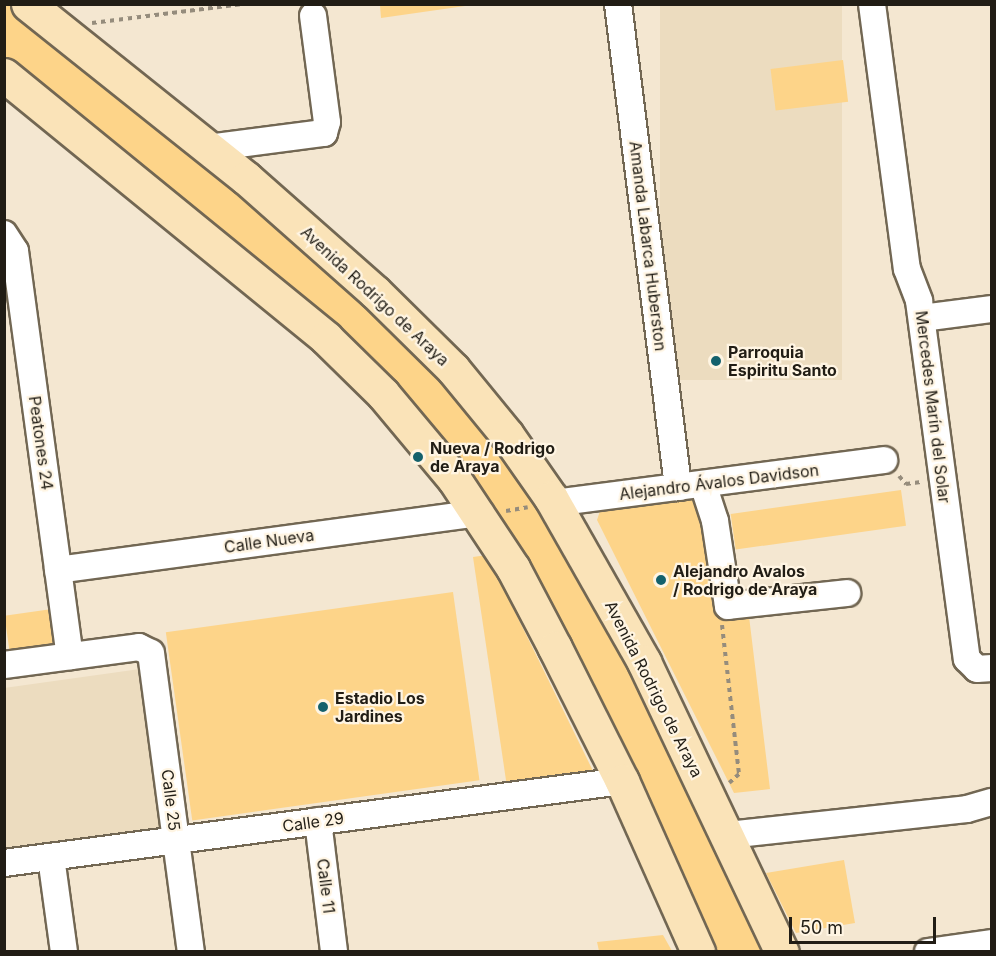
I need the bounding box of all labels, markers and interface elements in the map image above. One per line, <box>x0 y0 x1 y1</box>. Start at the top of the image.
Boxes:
street label: Amanda Labarca Huberston <box>626 140 670 352</box>
street label: Avenida Rodrigo de Araya <box>297 222 453 370</box>
street label: Mercedes Marín del Solar <box>912 310 954 504</box>
place label: Parroquia Espiritu Santo <box>728 342 837 380</box>
marker: Parroquia Espiritu Santo <box>709 354 723 368</box>
street label: Peatones 24 <box>25 395 57 491</box>
place label: Nueva / Rodrigo de Araya <box>430 438 555 476</box>
marker: Nueva / Rodrigo de Araya <box>411 450 425 464</box>
street label: Alejandro Ávalos Davidson <box>618 460 820 504</box>
street label: Calle Nueva <box>223 525 315 557</box>
place label: Alejandro Avalos / Rodrigo de Araya <box>673 561 817 599</box>
marker: Alejandro Avalos / Rodrigo de Araya <box>654 573 668 587</box>
street label: Avenida Rodrigo de Araya <box>601 598 707 780</box>
place label: Estadio Los Jardines <box>335 688 425 726</box>
marker: Estadio Los Jardines <box>316 700 330 714</box>
street label: Calle 25 <box>158 768 184 832</box>
street label: Calle 29 <box>281 808 345 836</box>
street label: Calle 11 <box>313 857 339 915</box>
scale bar <box>792 905 939 943</box>
text: 50 m <box>800 917 843 938</box>

